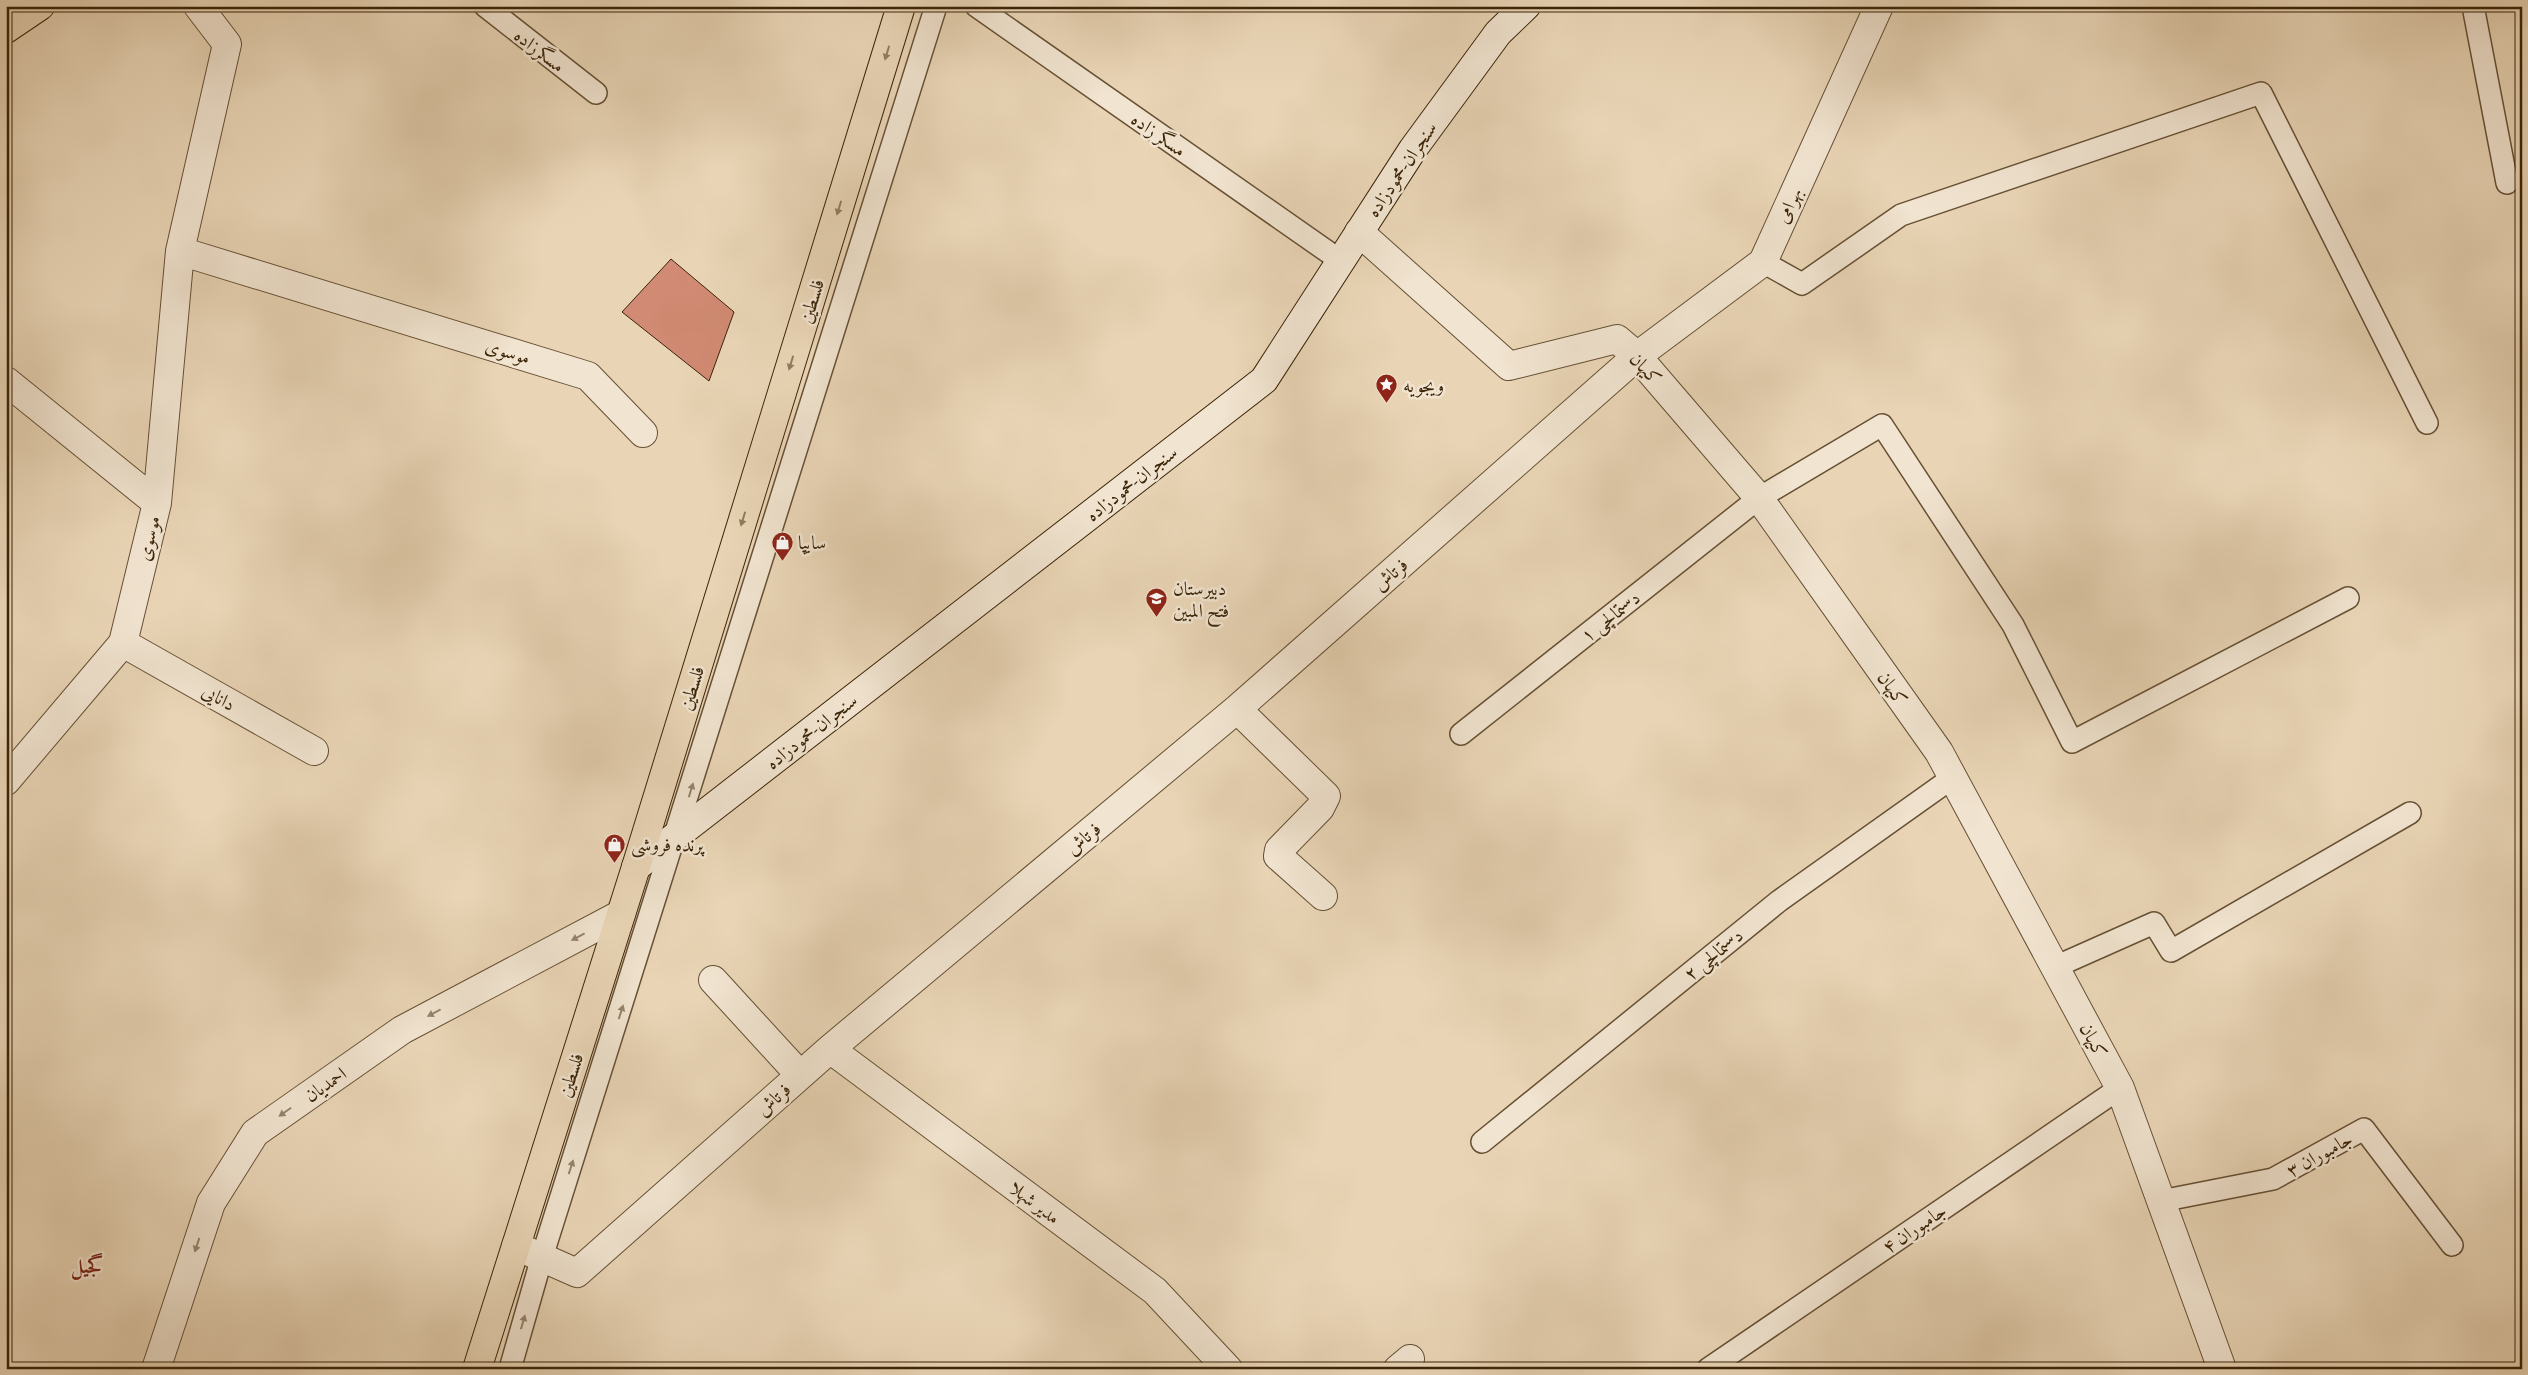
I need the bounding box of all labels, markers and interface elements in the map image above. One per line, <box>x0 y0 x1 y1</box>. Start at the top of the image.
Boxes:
street label: مسگرزاده <box>509 23 570 78</box>
one-way arrow <box>883 45 890 60</box>
street label: مسگر زاده <box>1126 106 1191 162</box>
street label: سنجران-محمودزاده <box>1360 117 1443 222</box>
street label: بهرامی <box>1769 183 1808 227</box>
one-way arrow <box>835 201 843 216</box>
street label: فلسطین <box>793 276 830 326</box>
street label: موسوی <box>482 333 533 370</box>
street label: کیهان <box>1624 346 1667 390</box>
one-way arrow <box>787 356 795 371</box>
place icon: ویجویه <box>1375 373 1399 404</box>
place label: ویجویه <box>1403 373 1444 398</box>
street label: سنجران-محمودزاده <box>1080 440 1182 527</box>
one-way arrow <box>739 511 747 526</box>
street label: موسوی <box>131 513 166 563</box>
shop icon: سایپا <box>770 530 794 561</box>
place label: سایپا <box>798 530 826 555</box>
street label: فرتاش <box>1367 552 1413 597</box>
place label: دبیرستان فتح المبین <box>1173 576 1229 628</box>
street label: دستمالچی ۱ <box>1575 585 1646 648</box>
school or university icon: دبیرستان فتح المبین <box>1145 587 1169 618</box>
street label: فلسطین <box>673 663 710 713</box>
street label: کیهان <box>1872 666 1913 710</box>
street label: دانایی <box>197 678 240 718</box>
street label: سنجران-محمودزاده <box>760 688 862 775</box>
one-way arrow <box>688 783 695 798</box>
street label: فرتاش <box>1060 816 1106 860</box>
shop icon: پرنده فروشی <box>603 832 627 863</box>
place label: پرنده فروشی <box>631 832 705 858</box>
street label: دستمالچی ۲ <box>1679 923 1749 987</box>
one-way arrow <box>571 933 585 941</box>
one-way arrow <box>617 1004 625 1019</box>
one-way arrow <box>427 1009 442 1017</box>
street label: کیهان <box>2074 1018 2113 1062</box>
street label: فلسطین <box>552 1050 589 1100</box>
street label: احمدیان <box>299 1061 351 1108</box>
street label: فرتاش <box>751 1077 796 1122</box>
one-way arrow <box>278 1107 291 1117</box>
street label: جامبوران ۳ <box>2282 1126 2357 1183</box>
one-way arrow <box>568 1159 576 1174</box>
street label: مدیر شهلا <box>1004 1175 1065 1230</box>
street label: جامبوران ۴ <box>1877 1198 1951 1259</box>
one-way arrow <box>193 1237 200 1252</box>
district label: گجیل <box>71 1253 103 1280</box>
one-way arrow <box>520 1314 528 1329</box>

